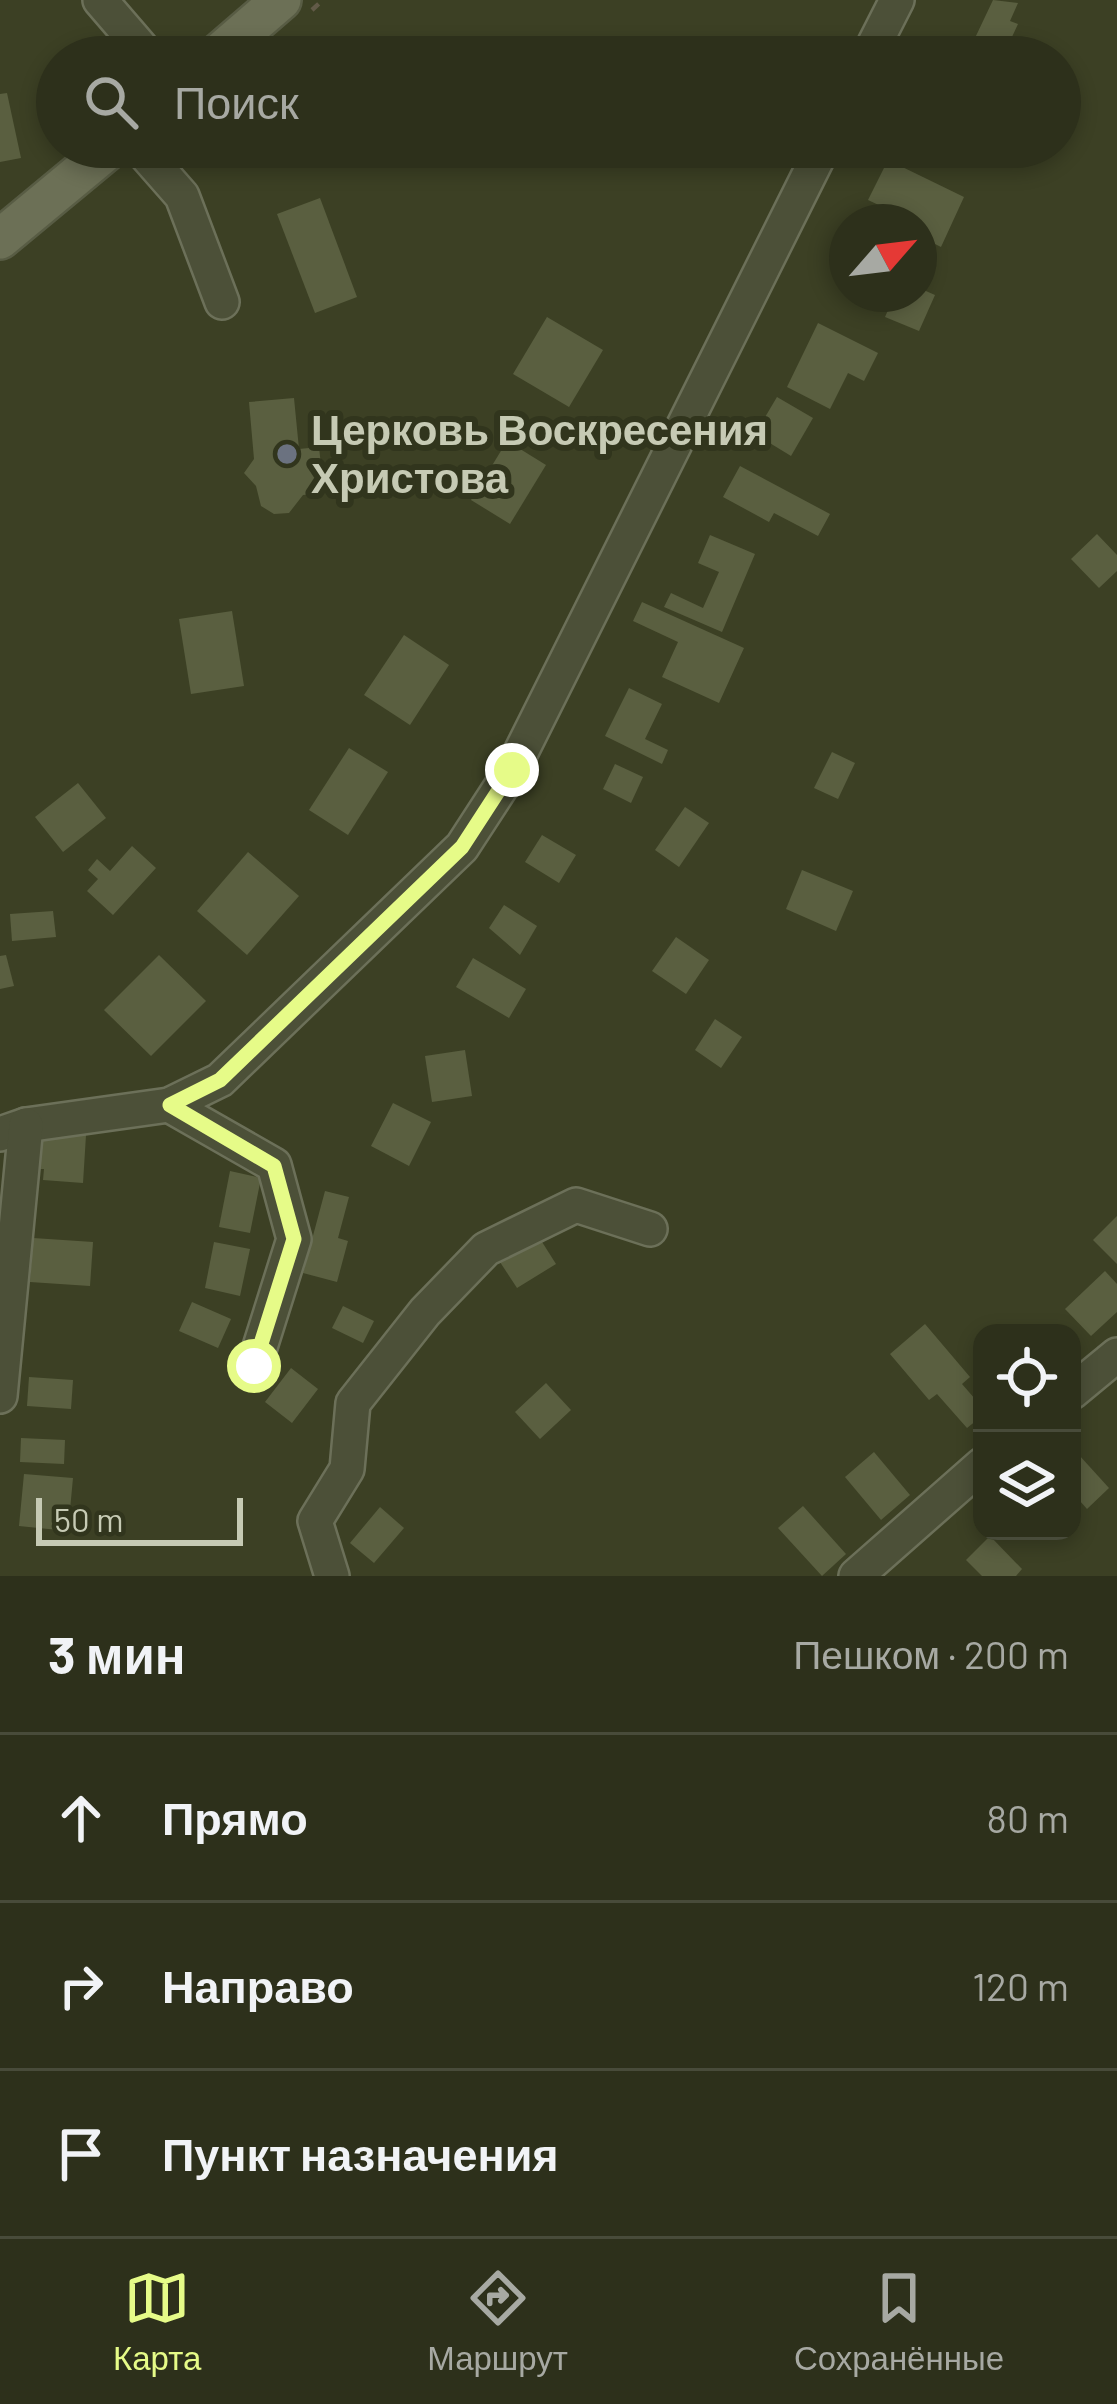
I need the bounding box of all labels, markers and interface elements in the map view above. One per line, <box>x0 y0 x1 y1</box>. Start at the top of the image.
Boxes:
search box <box>36 36 1081 168</box>
icon: search <box>78 69 144 135</box>
text: Поиск <box>174 74 299 128</box>
north arrow <box>829 204 937 312</box>
place label: Церковь Воскресения Христова <box>311 403 768 502</box>
marker: Церковь Воскресения Христова <box>274 441 300 467</box>
route end <box>485 743 539 797</box>
map controls <box>973 1324 1081 1540</box>
button: locate <box>973 1324 1081 1432</box>
route start <box>227 1339 281 1393</box>
button: layers <box>973 1432 1081 1540</box>
scale bar <box>36 1492 243 1545</box>
text: 50 m <box>54 1499 124 1539</box>
text: 3 мин <box>48 1623 186 1684</box>
text: Пешком · 200 m <box>793 1630 1069 1677</box>
icon: ahead <box>48 1785 114 1851</box>
text: Прямо <box>162 1790 308 1844</box>
text: 80 m <box>987 1794 1069 1841</box>
icon: right <box>48 1953 114 2019</box>
text: Направо <box>162 1958 354 2012</box>
text: 120 m <box>972 1962 1069 2009</box>
icon: arrive <box>48 2121 114 2187</box>
text: Пункт назначения <box>162 2126 559 2180</box>
tab: Карта <box>113 2265 201 2378</box>
tab: Маршрут <box>427 2265 568 2378</box>
tab: Сохранённые <box>794 2265 1004 2378</box>

